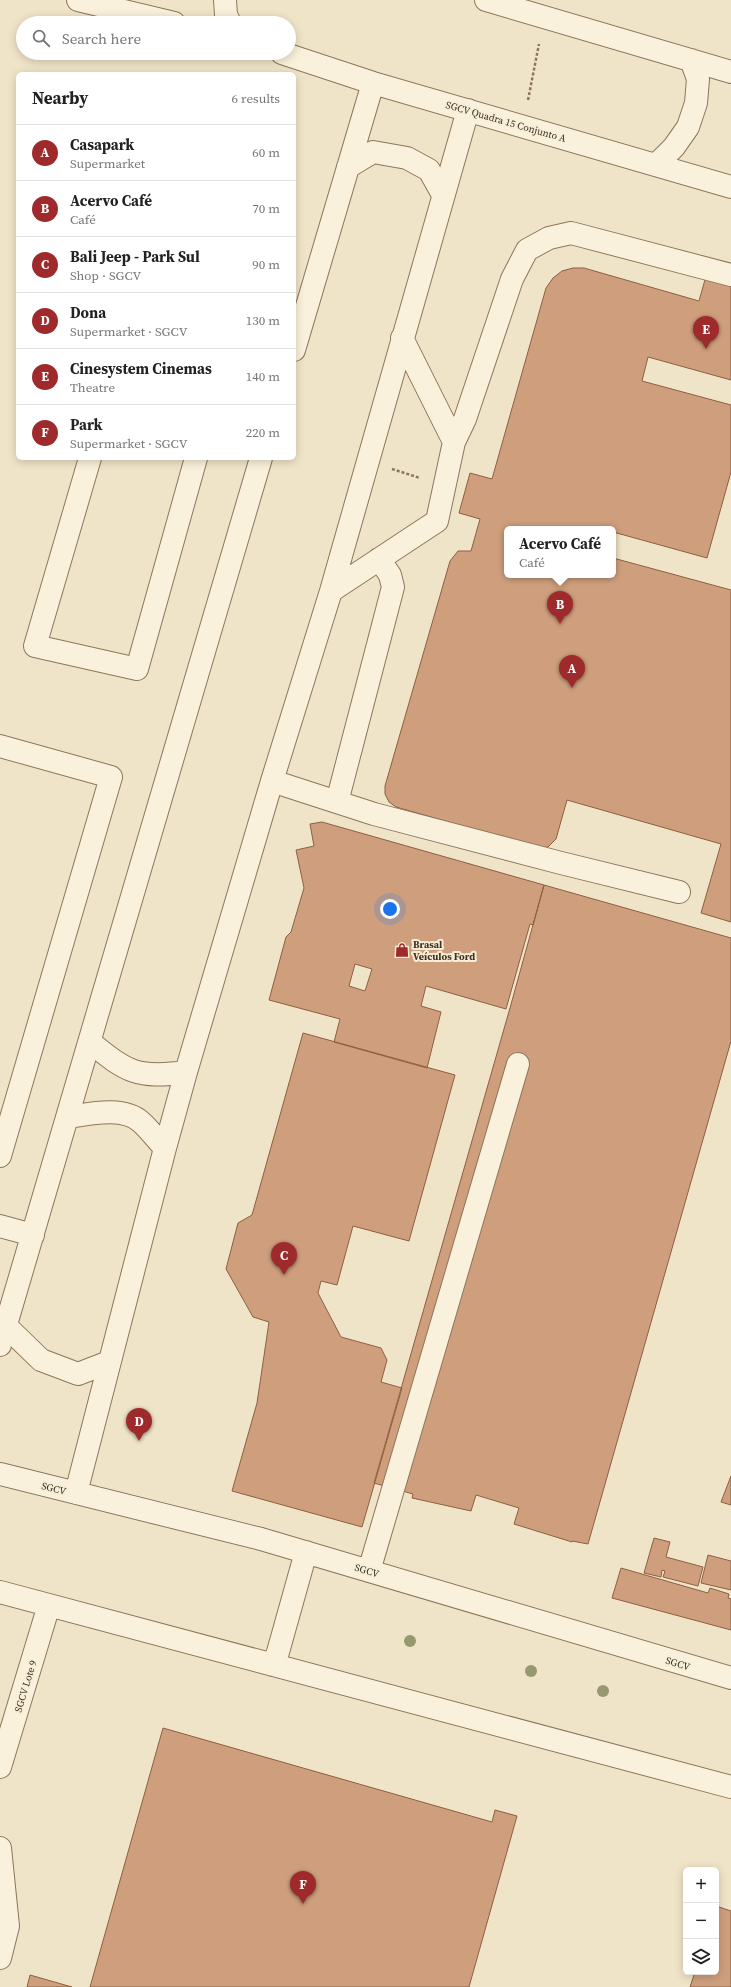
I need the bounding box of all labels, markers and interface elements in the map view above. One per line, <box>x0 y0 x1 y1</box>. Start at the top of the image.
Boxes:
search box <box>16 16 296 60</box>
icon: search <box>30 27 52 49</box>
text: Search here <box>62 28 141 49</box>
text: Nearby <box>32 86 88 110</box>
text: 6 results <box>232 90 280 107</box>
street label: SGCV Quadra 15 Conjunto A <box>444 98 568 145</box>
text: Casapark <box>70 134 134 155</box>
text: A <box>41 144 49 161</box>
text: 60 m <box>252 144 280 161</box>
text: Supermarket <box>70 155 145 172</box>
text: Acervo Café <box>70 190 152 211</box>
text: B <box>41 200 49 217</box>
text: 70 m <box>252 200 280 217</box>
text: Café <box>70 211 96 228</box>
text: Bali Jeep - Park Sul <box>70 246 200 267</box>
text: C <box>41 256 49 273</box>
text: 90 m <box>252 256 280 273</box>
text: Shop · SGCV <box>70 267 141 284</box>
text: Dona <box>70 302 106 323</box>
text: D <box>40 312 50 329</box>
text: 130 m <box>246 312 280 329</box>
pin: E <box>693 316 719 349</box>
text: Supermarket · SGCV <box>70 323 187 340</box>
text: Cinesystem Cinemas <box>70 358 212 379</box>
text: E <box>41 368 49 385</box>
text: 140 m <box>246 368 280 385</box>
text: Theatre <box>70 379 115 396</box>
text: Park <box>70 414 103 435</box>
text: F <box>41 424 49 441</box>
text: 220 m <box>246 424 280 441</box>
text: Supermarket · SGCV <box>70 435 187 452</box>
popup <box>504 526 616 578</box>
text: Acervo Café <box>519 533 601 554</box>
text: Café <box>519 554 545 571</box>
pin: B <box>547 591 573 624</box>
pin: A <box>559 655 585 688</box>
your location <box>380 899 400 919</box>
place label: Brasal Veículos Ford <box>413 938 475 963</box>
shop icon: Brasal Veículos Ford <box>394 942 410 958</box>
pin: C <box>271 1242 297 1275</box>
pin: D <box>126 1408 152 1441</box>
street label: SGCV <box>40 1479 68 1498</box>
street label: SGCV <box>353 1561 381 1580</box>
street label: SGCV <box>664 1654 692 1673</box>
street label: SGCV Lote 9 <box>11 1658 40 1714</box>
map controls <box>683 1867 719 1975</box>
button: + <box>683 1867 719 1903</box>
pin: F <box>290 1871 316 1904</box>
button: − <box>683 1903 719 1939</box>
button: layers <box>683 1939 719 1975</box>

